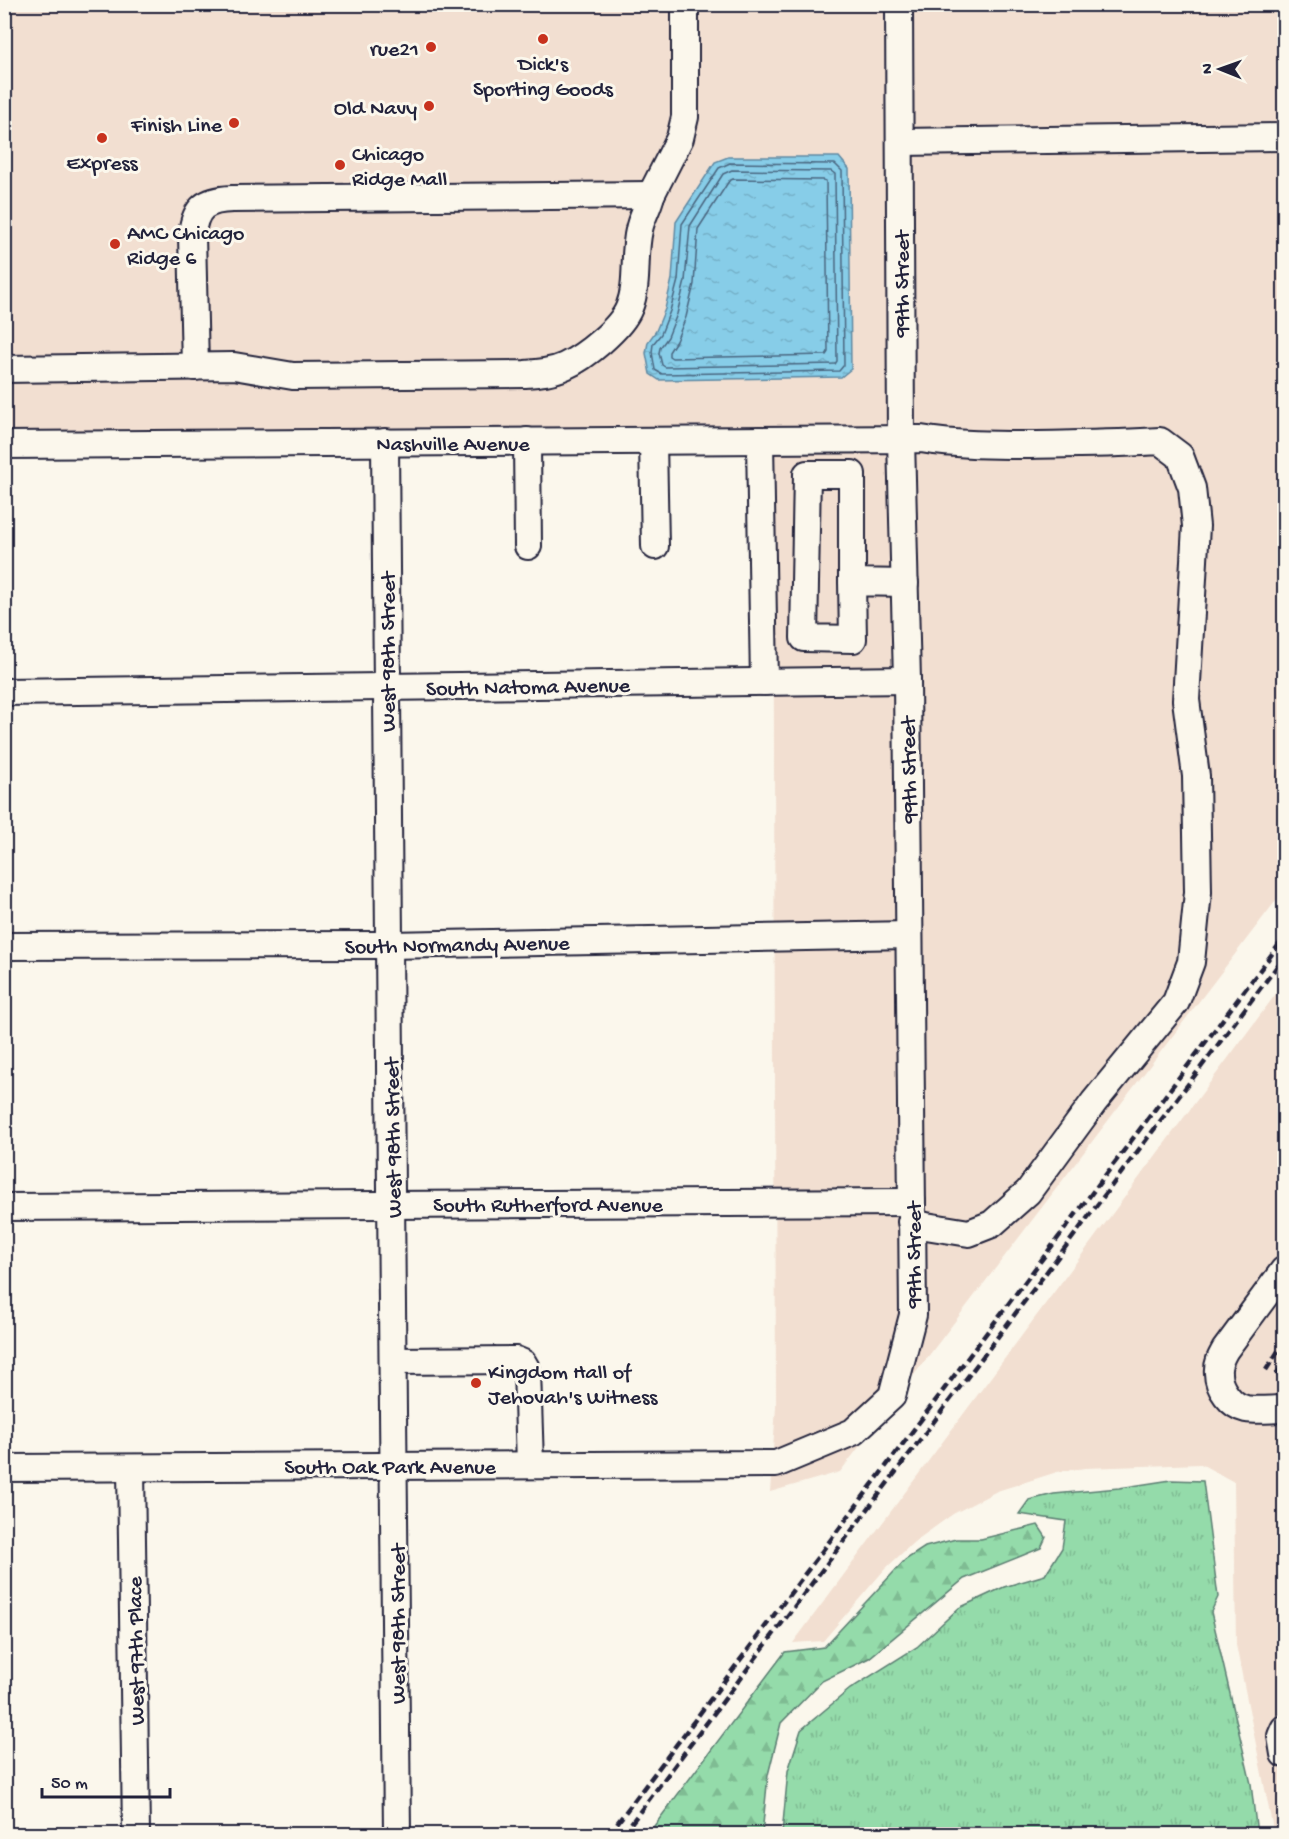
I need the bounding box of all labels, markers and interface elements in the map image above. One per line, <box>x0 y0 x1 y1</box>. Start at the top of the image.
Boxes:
marker: Dick's Sporting Goods <box>536 32 550 46</box>
place label: rue21 <box>370 38 419 64</box>
north arrow <box>1190 39 1250 99</box>
marker: rue21 <box>424 40 438 54</box>
place label: Dick's Sporting Goods <box>473 53 614 104</box>
text: N <box>1199 63 1218 74</box>
place label: Old Navy <box>334 97 417 123</box>
marker: Old Navy <box>422 99 436 113</box>
place label: Finish Line <box>130 114 223 140</box>
marker: Finish Line <box>227 116 241 130</box>
marker: Express <box>95 131 109 145</box>
place label: Chicago Ridge Mall <box>352 143 448 194</box>
place label: Express <box>66 152 139 178</box>
marker: Chicago Ridge Mall <box>333 158 347 172</box>
place label: AMC Chicago Ridge 6 <box>127 222 245 273</box>
street label: 99th Street <box>891 229 917 338</box>
marker: AMC Chicago Ridge 6 <box>108 237 122 251</box>
street label: Nashville Avenue <box>376 433 530 459</box>
street label: West 98th Street <box>377 570 403 732</box>
street label: South Natoma Avenue <box>426 674 631 704</box>
street label: 99th Street <box>897 714 925 825</box>
street label: South Normandy Avenue <box>344 932 570 962</box>
street label: West 98th Street <box>381 1056 409 1218</box>
street label: South Rutherford Avenue <box>433 1194 664 1220</box>
street label: 99th Street <box>903 1200 929 1309</box>
place label: Kingdom Hall of Jehovah's Witness <box>488 1361 658 1412</box>
marker: Kingdom Hall of Jehovah's Witness <box>469 1376 483 1390</box>
street label: South Oak Park Avenue <box>284 1456 497 1482</box>
street label: West 98th Street <box>387 1542 413 1704</box>
street label: West 97th Place <box>124 1576 152 1726</box>
scale bar <box>42 1761 170 1799</box>
text: 50 m <box>51 1774 88 1795</box>

